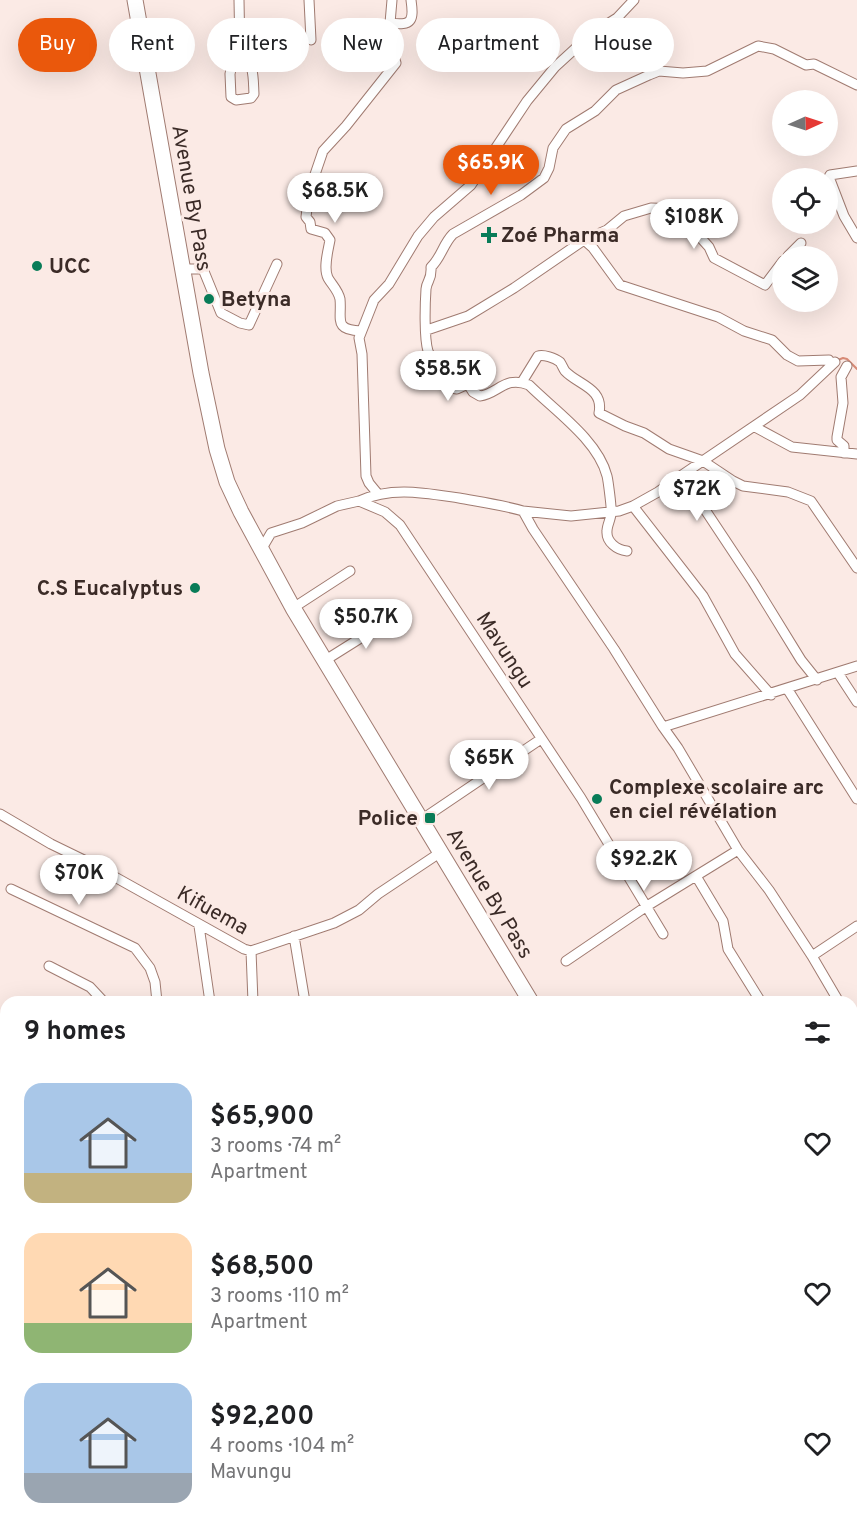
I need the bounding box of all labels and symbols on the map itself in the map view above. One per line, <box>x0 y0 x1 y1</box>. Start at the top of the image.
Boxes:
north arrow <box>772 90 838 156</box>
street label: Avenue By Pass <box>164 123 217 273</box>
pin: $65.9K <box>442 145 540 196</box>
pin: $68.5K <box>286 173 384 224</box>
pin: $108K <box>652 199 736 250</box>
place label: Zoé Pharma <box>501 223 619 250</box>
marker: Zoé Pharma <box>482 228 496 242</box>
place label: UCC <box>49 254 91 281</box>
marker: UCC <box>30 259 44 273</box>
place label: Betyna <box>221 287 291 314</box>
marker: Betyna <box>202 292 216 306</box>
pin: $58.5K <box>399 351 497 402</box>
pin: $72K <box>661 471 733 522</box>
place label: C.S Eucalyptus <box>37 576 183 603</box>
marker: C.S Eucalyptus <box>188 581 202 595</box>
pin: $50.7K <box>317 599 415 650</box>
street label: Mavungu <box>469 607 538 694</box>
pin: $65K <box>453 740 525 791</box>
place label: Complexe scolaire arc en ciel révélation <box>609 775 824 826</box>
marker: Complexe scolaire arc en ciel révélation <box>590 792 604 806</box>
place label: Police <box>358 806 418 833</box>
marker: Police <box>423 811 437 825</box>
street label: Avenue By Pass <box>439 823 538 964</box>
pin: $92.2K <box>595 841 693 892</box>
pin: $70K <box>43 855 115 906</box>
street label: Kifuema <box>172 881 253 942</box>

